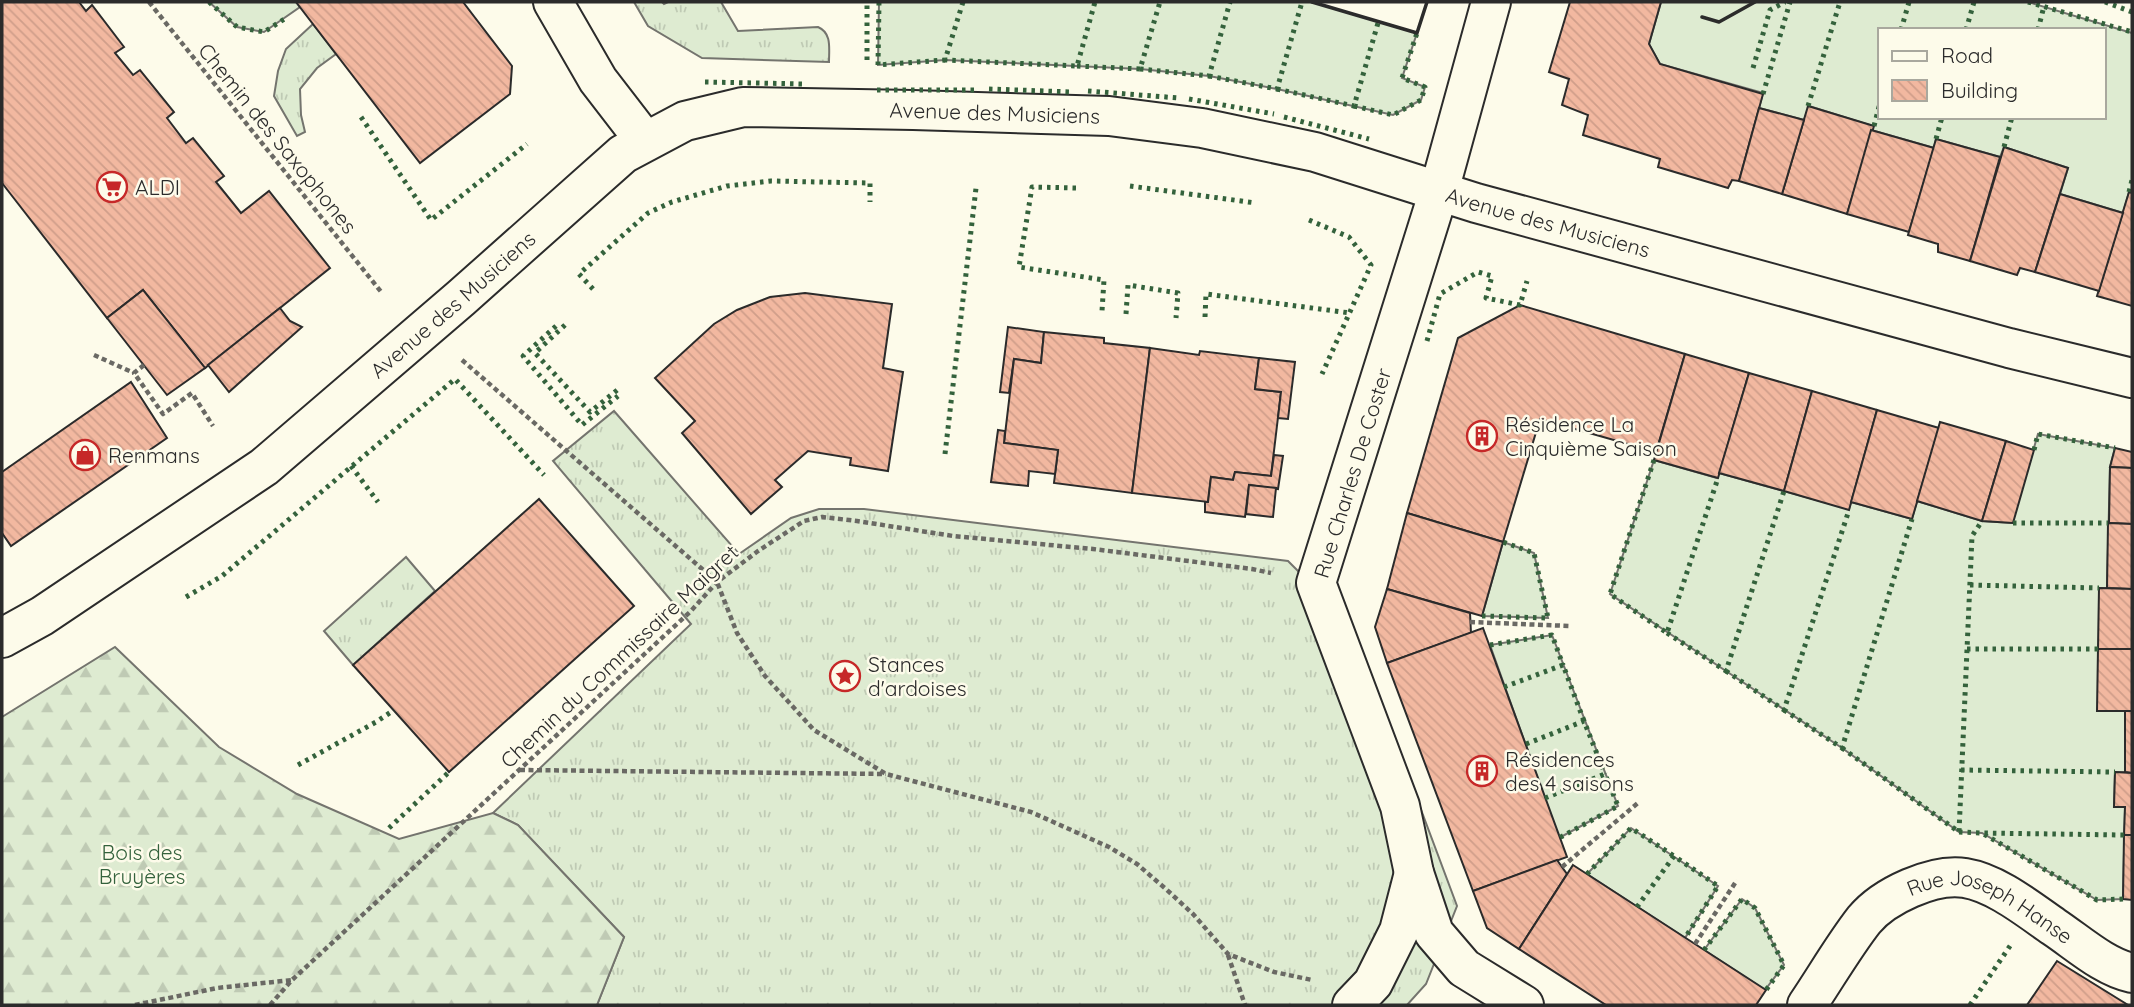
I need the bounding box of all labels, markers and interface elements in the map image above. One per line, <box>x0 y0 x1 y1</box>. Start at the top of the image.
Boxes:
legend <box>1878 28 2106 119</box>
street label: Chemin des Saxophones <box>193 38 363 238</box>
text: Road <box>1941 42 1993 68</box>
text: Building <box>1941 77 2018 103</box>
street label: Avenue des Musiciens <box>889 97 1100 129</box>
supermarket icon: ALDI <box>95 170 129 204</box>
place label: ALDI <box>135 174 180 200</box>
street label: Avenue des Musiciens <box>1443 181 1653 263</box>
street label: Avenue des Musiciens <box>365 225 540 383</box>
street label: Rue Charles De Coster <box>1308 365 1396 581</box>
place label: Résidence La Cinquième Saison <box>1505 411 1677 461</box>
building icon: Résidence La Cinquième Saison <box>1465 419 1499 453</box>
shop icon: Renmans <box>68 438 102 472</box>
place label: Renmans <box>108 442 200 468</box>
street label: Chemin du Commissaire Maigret <box>495 539 743 773</box>
place label: Stances d'ardoises <box>868 651 967 701</box>
place icon: Stances d'ardoises <box>828 659 862 693</box>
place label: Résidences des 4 saisons <box>1505 746 1634 796</box>
building icon: Résidences des 4 saisons <box>1465 754 1499 788</box>
park label: Bois des Bruyères <box>99 839 185 889</box>
street label: Rue Joseph Hanse <box>1903 864 2078 949</box>

